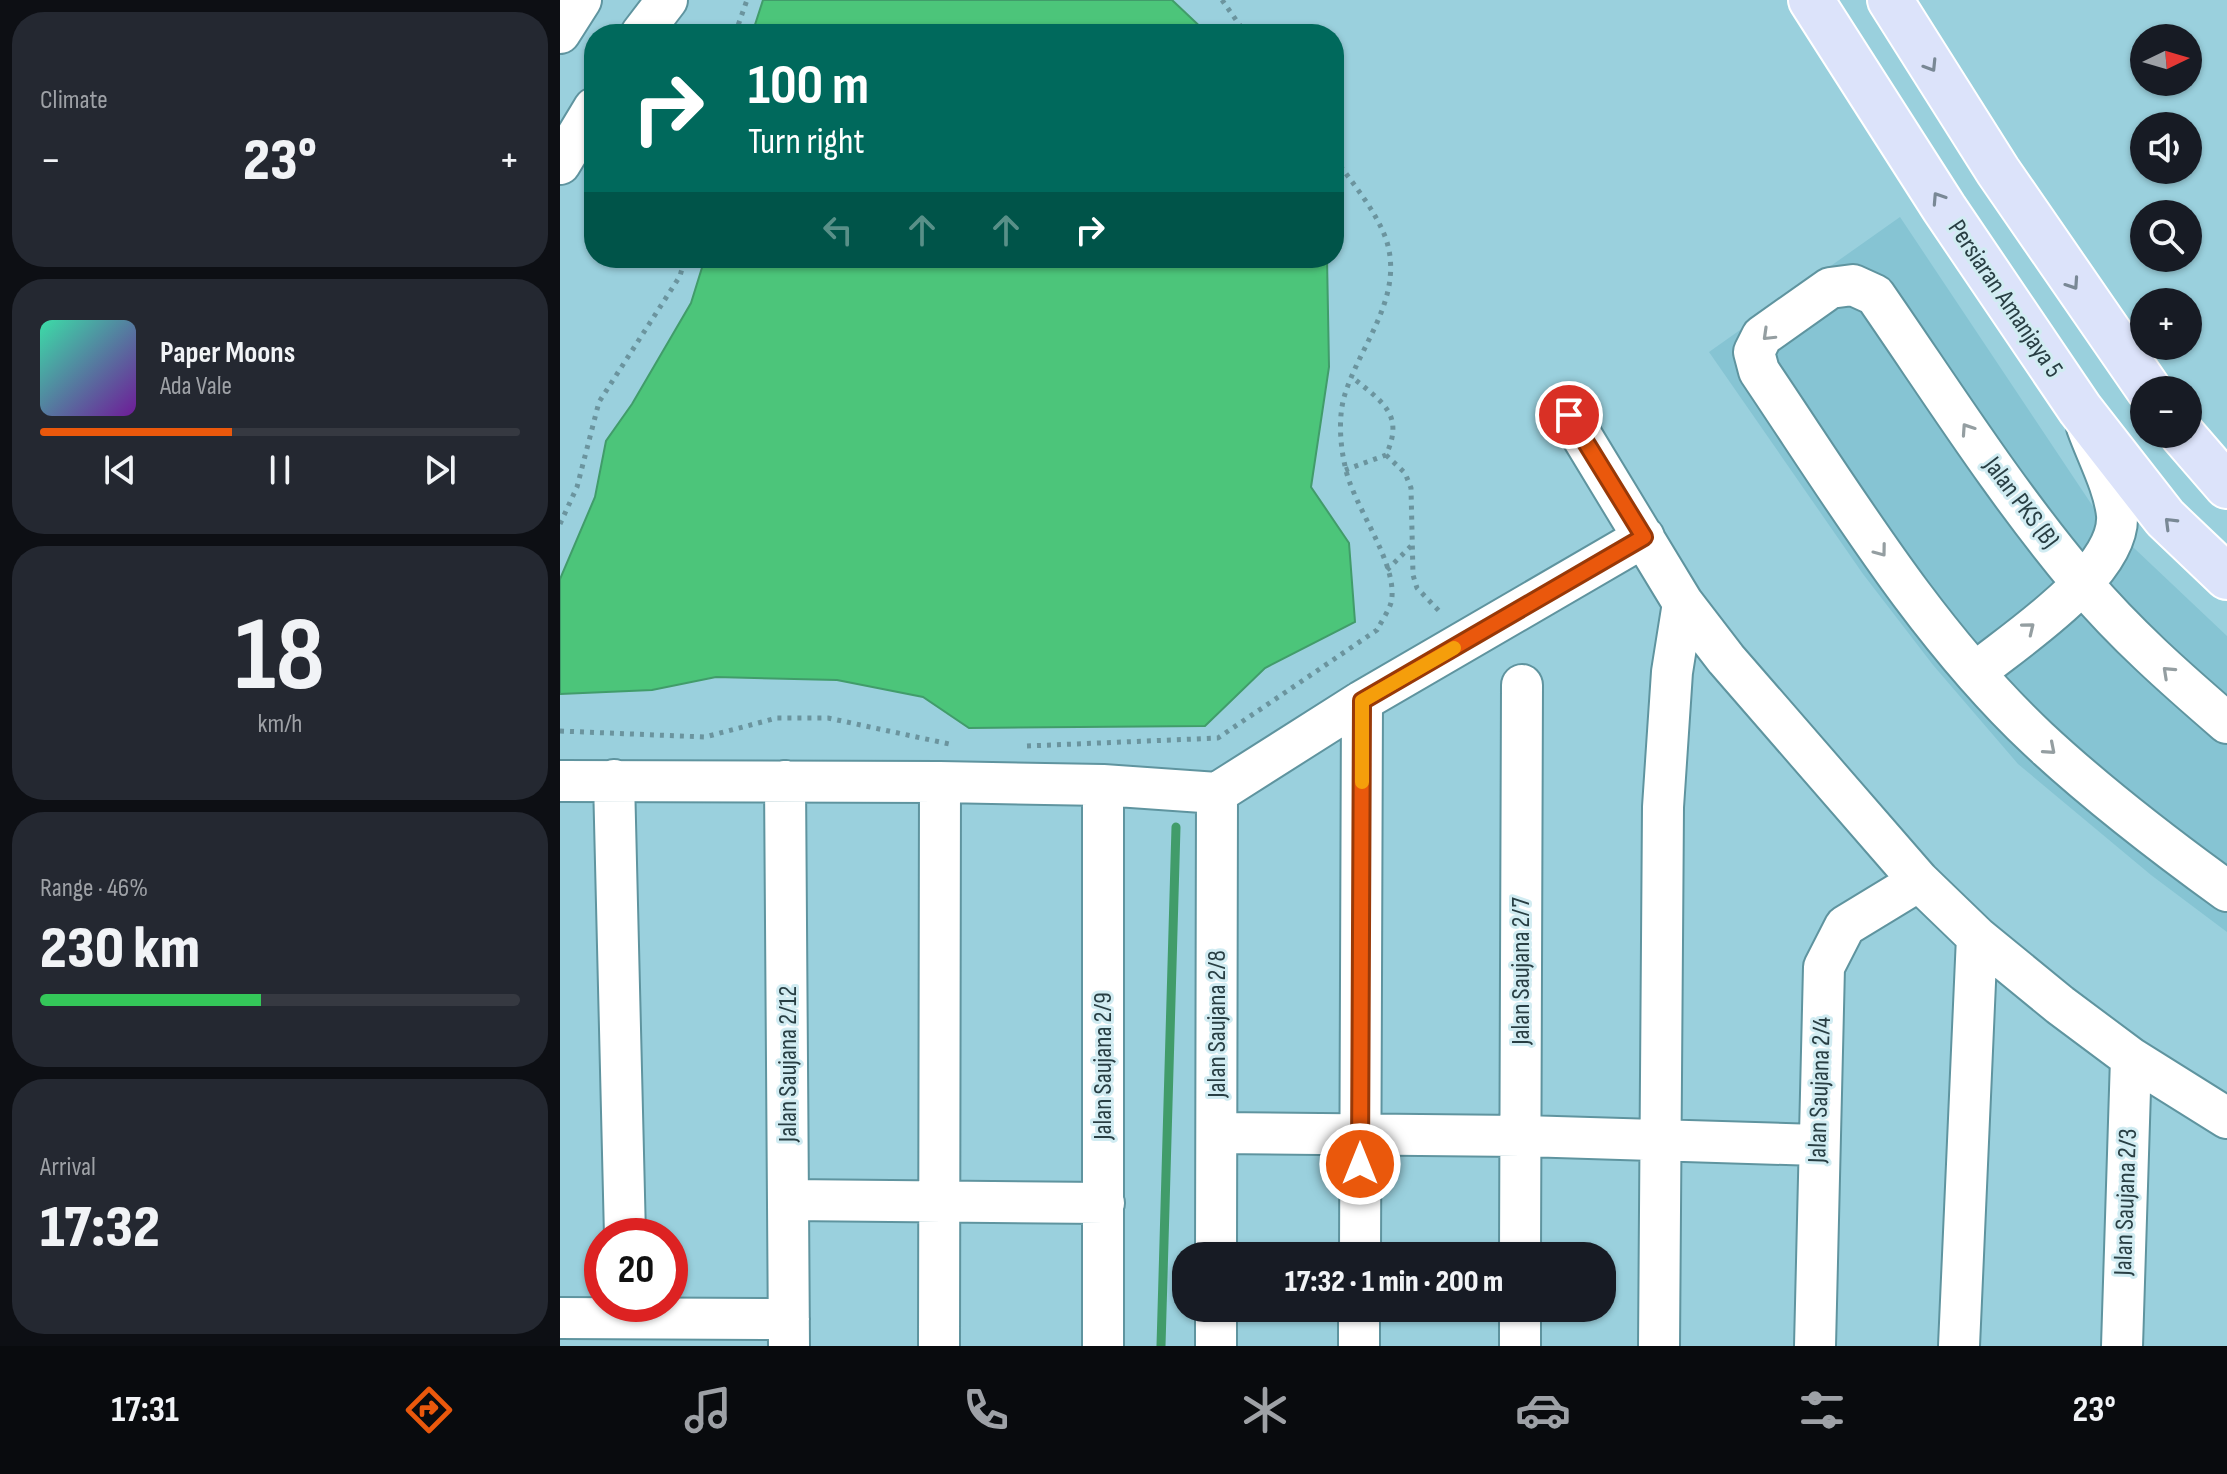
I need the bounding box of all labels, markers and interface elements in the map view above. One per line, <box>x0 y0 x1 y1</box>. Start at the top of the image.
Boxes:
north arrow <box>2130 24 2202 96</box>
map controls <box>2130 24 2202 448</box>
text: 100 m <box>748 53 869 120</box>
icon: right <box>616 56 720 160</box>
one-way arrow <box>1922 57 1937 72</box>
text: Climate <box>40 85 108 116</box>
button: sound <box>2130 112 2202 184</box>
text: Turn right <box>748 121 865 164</box>
text: 23° <box>243 125 317 197</box>
text: − <box>40 134 62 187</box>
text: + <box>498 134 520 187</box>
one-way arrow <box>1932 192 1947 207</box>
button: search <box>2130 200 2202 272</box>
icon: left <box>816 208 860 252</box>
icon: ahead <box>900 208 944 252</box>
icon: ahead <box>984 208 1028 252</box>
icon: right <box>1068 208 1112 252</box>
street label: Persiaran Amanjaya 5 <box>1941 214 2069 384</box>
one-way arrow <box>2064 275 2079 289</box>
button: + <box>2130 288 2202 360</box>
one-way arrow <box>1763 325 1777 340</box>
text: Paper Moons <box>160 335 295 371</box>
text: Ada Vale <box>160 371 232 402</box>
button: − <box>2130 376 2202 448</box>
pin <box>1535 381 1603 449</box>
icon: arrive <box>1547 393 1591 437</box>
one-way arrow <box>1962 424 1977 438</box>
icon: previous <box>98 448 142 492</box>
icon: pause <box>258 448 302 492</box>
icon: next <box>418 448 462 492</box>
street label: Jalan PKS (B) <box>1976 450 2065 555</box>
one-way arrow <box>2165 518 2180 532</box>
one-way arrow <box>1872 542 1886 557</box>
text: 18 <box>235 594 325 719</box>
one-way arrow <box>2020 624 2035 638</box>
one-way arrow <box>2163 666 2177 681</box>
text: km/h <box>258 709 302 740</box>
one-way arrow <box>2040 739 2055 754</box>
text: Range · 46% <box>40 873 148 904</box>
street label: Jalan Saujana 2/7 <box>1506 897 1537 1046</box>
text: 230 km <box>40 913 200 985</box>
street label: Jalan Saujana 2/8 <box>1202 950 1233 1099</box>
street label: Jalan Saujana 2/12 <box>773 986 804 1143</box>
street label: Jalan Saujana 2/9 <box>1088 992 1119 1141</box>
street label: Jalan Saujana 2/4 <box>1802 1016 1838 1165</box>
position arrow <box>1318 1122 1402 1206</box>
street label: Jalan Saujana 2/3 <box>2108 1128 2144 1277</box>
text: Arrival <box>40 1152 96 1183</box>
text: 17:32 <box>40 1192 160 1264</box>
speed limit sign: 20 <box>584 1218 688 1322</box>
text: 17:32 · 1 min · 200 m <box>1285 1264 1503 1300</box>
icon: directions <box>401 1382 457 1438</box>
icon: music <box>680 1382 736 1438</box>
icon: phone <box>958 1382 1014 1438</box>
icon: climate <box>1237 1382 1293 1438</box>
icon: car <box>1515 1382 1571 1438</box>
icon: filters <box>1794 1382 1850 1438</box>
text: 17:31 <box>111 1389 179 1432</box>
text: 23° <box>2072 1389 2116 1432</box>

